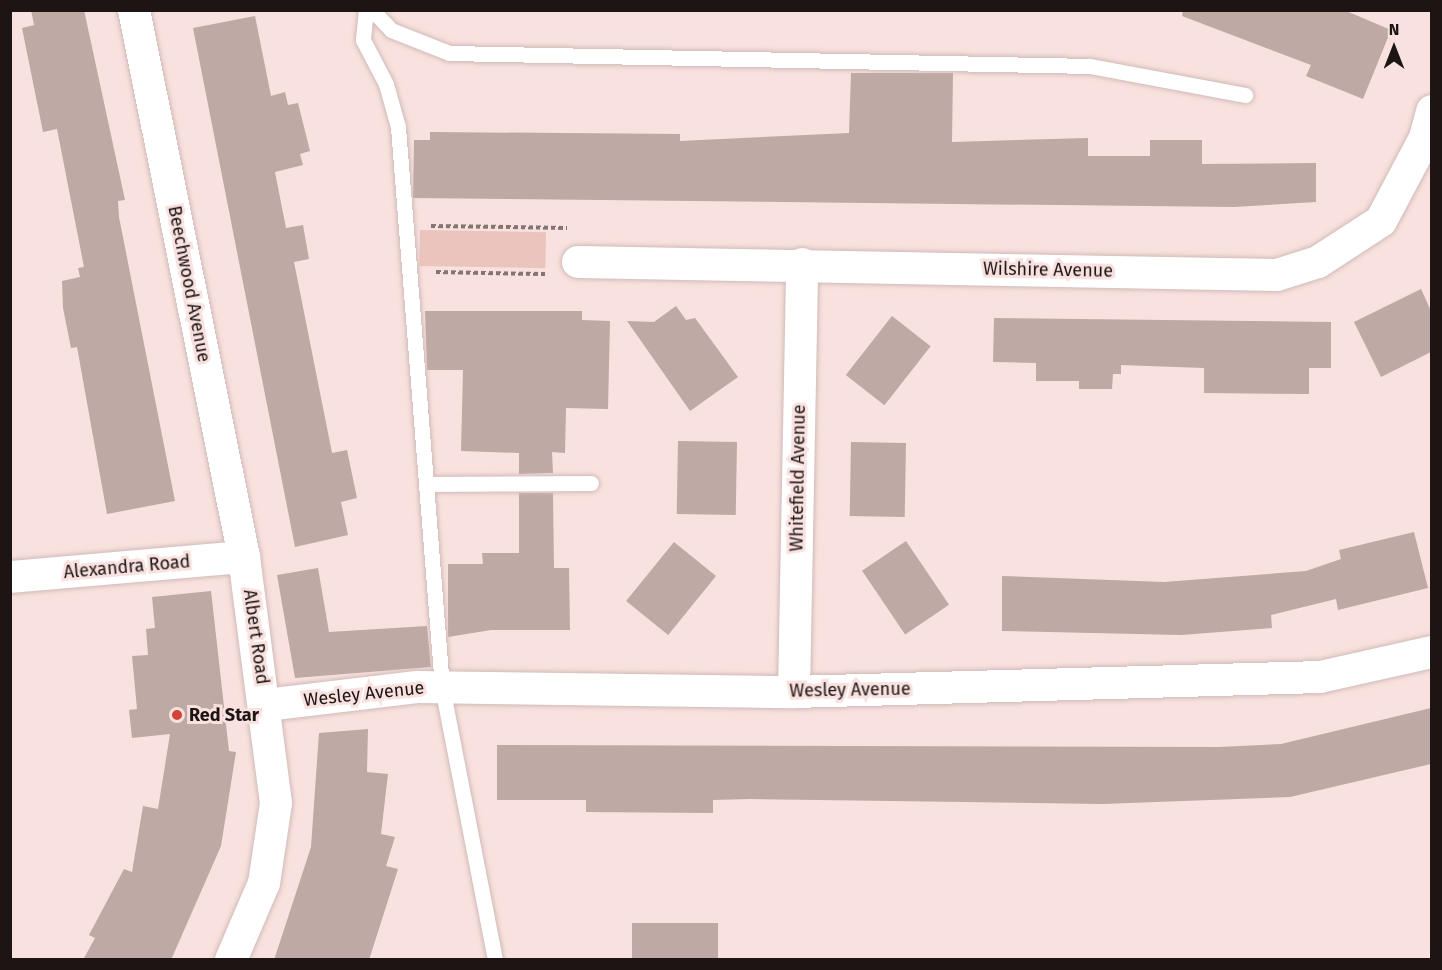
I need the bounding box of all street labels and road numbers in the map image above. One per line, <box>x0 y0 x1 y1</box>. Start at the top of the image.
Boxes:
street label: Beechwood Avenue <box>163 204 215 364</box>
street label: Wilshire Avenue <box>983 258 1113 282</box>
street label: Whitefield Avenue <box>786 404 810 552</box>
street label: Alexandra Road <box>63 551 191 583</box>
street label: Albert Road <box>239 588 273 686</box>
street label: Wesley Avenue <box>303 677 425 711</box>
street label: Wesley Avenue <box>789 678 911 702</box>

